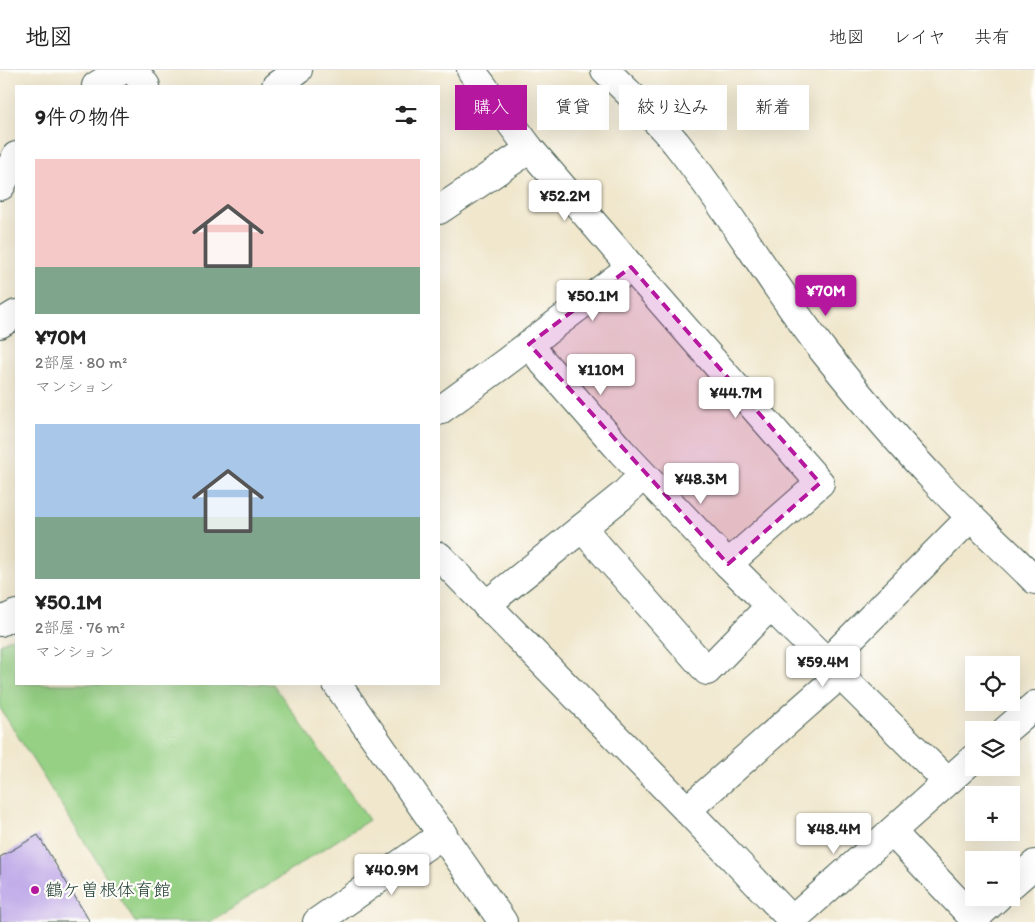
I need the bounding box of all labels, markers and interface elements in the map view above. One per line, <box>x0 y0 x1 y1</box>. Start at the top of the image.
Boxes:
text: 地図 <box>25 22 73 51</box>
text: 地図 <box>829 26 865 48</box>
text: レイヤ <box>893 26 946 48</box>
text: 共有 <box>974 26 1010 48</box>
chip: 購入 <box>455 85 527 130</box>
chip: 賃貸 <box>537 85 609 130</box>
chip: 絞り込み <box>619 85 727 130</box>
chip: 新着 <box>737 85 809 130</box>
icon: filters <box>392 101 420 129</box>
text: 9件の物件 <box>35 104 130 129</box>
pin: ¥52.2M <box>524 180 606 222</box>
text: ¥52.2M <box>540 186 590 205</box>
icon: home <box>183 191 273 281</box>
pin: ¥70M <box>796 274 856 317</box>
pin: ¥50.1M <box>552 280 634 322</box>
text: ¥70M <box>806 281 846 300</box>
text: ¥50.1M <box>567 286 619 305</box>
text: ¥70M <box>35 324 87 349</box>
text: 2部屋 · 80 m² <box>35 353 127 372</box>
pin: ¥110M <box>566 354 636 396</box>
text: ¥110M <box>578 360 624 379</box>
pin: ¥44.7M <box>695 376 777 419</box>
text: マンション <box>35 377 114 396</box>
text: ¥44.7M <box>710 383 762 402</box>
icon: home <box>183 456 273 546</box>
pin: ¥48.3M <box>660 462 742 505</box>
text: ¥48.3M <box>675 469 727 488</box>
text: ¥50.1M <box>35 589 102 614</box>
text: 2部屋 · 76 m² <box>35 618 125 637</box>
text: マンション <box>35 642 114 661</box>
pin: ¥59.4M <box>782 646 864 688</box>
text: ¥59.4M <box>797 652 849 671</box>
map controls <box>965 656 1020 906</box>
button: locate <box>965 656 1020 711</box>
button: layers <box>965 721 1020 776</box>
button: + <box>965 786 1020 841</box>
pin: ¥48.4M <box>793 812 875 855</box>
text: ¥48.4M <box>807 819 861 838</box>
button: − <box>965 851 1020 906</box>
pin: ¥40.9M <box>351 854 433 896</box>
text: ¥40.9M <box>365 860 419 879</box>
place label: 鶴ケ曽根体育館 <box>45 879 171 901</box>
marker: 鶴ケ曽根体育館 <box>29 884 41 896</box>

